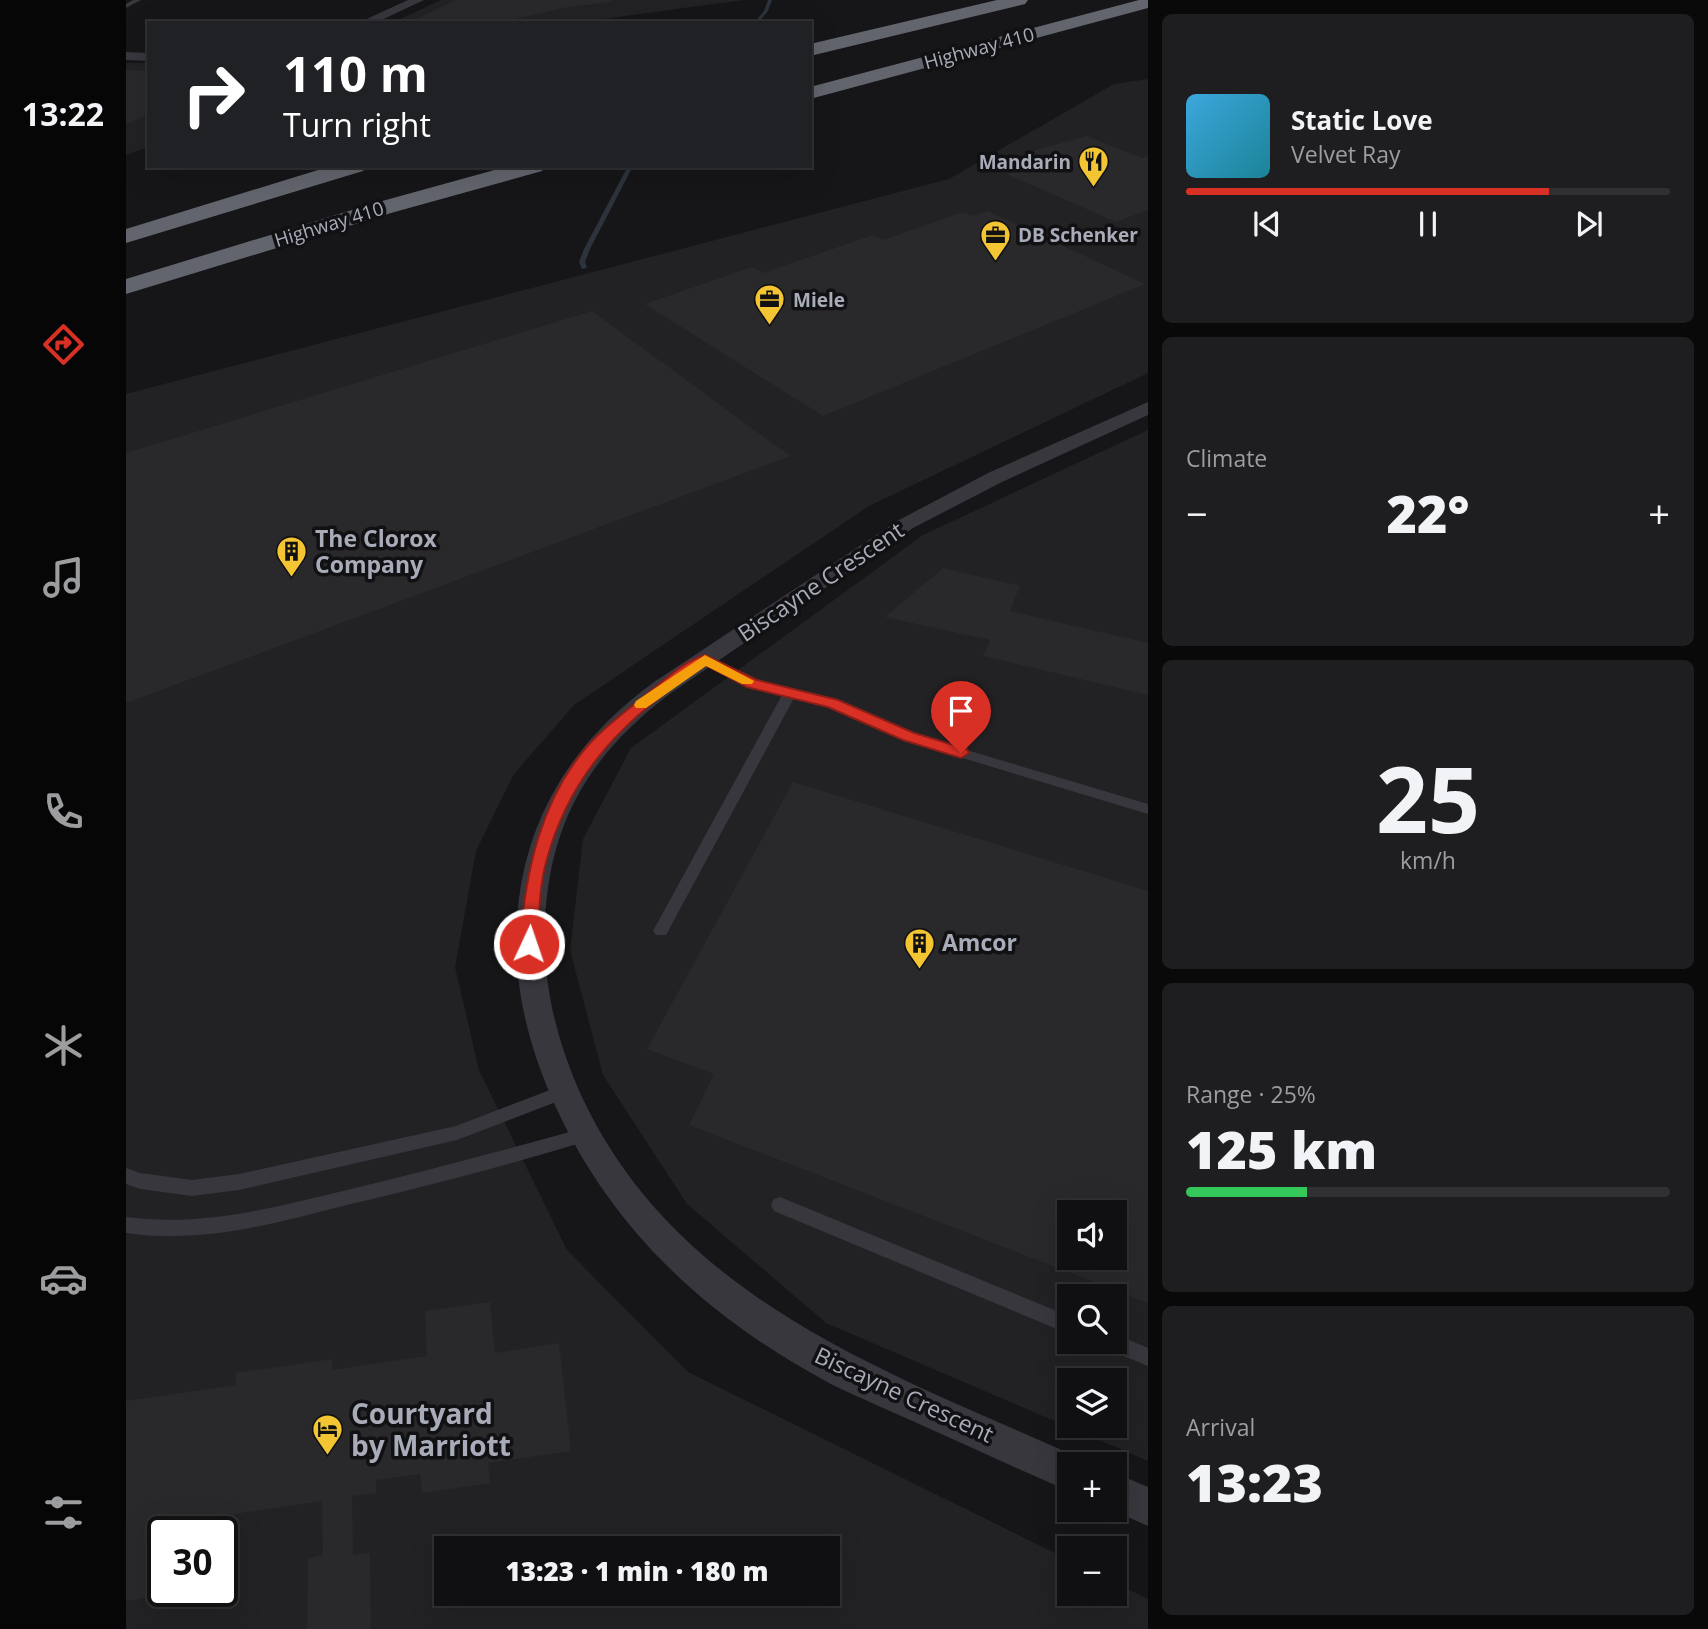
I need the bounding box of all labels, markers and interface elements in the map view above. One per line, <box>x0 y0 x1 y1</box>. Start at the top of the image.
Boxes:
street label: Highway 410 <box>921 21 1037 75</box>
text: 110 m <box>283 40 428 106</box>
icon: right <box>168 49 259 140</box>
text: 13:22 <box>22 92 104 135</box>
text: Static Love <box>1291 102 1433 138</box>
text: Turn right <box>283 103 431 146</box>
text: Velvet Ray <box>1291 138 1401 170</box>
restaurant icon: Mandarin <box>1077 145 1111 189</box>
place label: Mandarin <box>979 149 1071 175</box>
street label: Highway 410 <box>271 195 387 253</box>
icon: previous <box>1248 205 1286 243</box>
icon: pause <box>1409 205 1447 243</box>
icon: next <box>1570 205 1608 243</box>
office icon: DB Schenker <box>978 218 1012 262</box>
place label: DB Schenker <box>1018 222 1138 248</box>
office icon: Miele <box>753 283 787 327</box>
place label: Miele <box>793 287 845 313</box>
icon: directions <box>39 320 88 369</box>
text: Climate <box>1186 442 1267 474</box>
text: 22° <box>1387 477 1469 548</box>
text: − <box>1186 487 1208 539</box>
text: + <box>1648 487 1670 539</box>
street label: Biscayne Crescent <box>731 514 910 649</box>
place label: The Clorox Company <box>315 522 438 580</box>
building icon: The Clorox Company <box>275 535 309 579</box>
icon: music <box>39 553 88 602</box>
pin <box>931 681 991 753</box>
icon: arrive <box>942 692 980 730</box>
text: 25 <box>1376 736 1480 860</box>
icon: phone <box>39 787 88 836</box>
text: km/h <box>1400 844 1456 876</box>
position arrow <box>492 907 566 981</box>
building icon: Amcor <box>902 926 936 970</box>
place label: Amcor <box>942 926 1017 958</box>
icon: climate <box>39 1021 88 1070</box>
text: Range · 25% <box>1186 1078 1316 1110</box>
text: 125 km <box>1186 1113 1377 1184</box>
map controls <box>1057 1200 1127 1606</box>
button: sound <box>1057 1200 1127 1270</box>
icon: car <box>39 1254 88 1303</box>
button: search <box>1057 1284 1127 1354</box>
street label: Biscayne Crescent <box>810 1339 999 1450</box>
button: layers <box>1057 1368 1127 1438</box>
place label: Courtyard by Marriott <box>351 1394 511 1464</box>
text: Arrival <box>1186 1411 1255 1443</box>
hotel icon: Courtyard by Marriott <box>311 1413 345 1457</box>
text: 13:23 <box>1186 1446 1323 1517</box>
button: + <box>1057 1452 1127 1522</box>
icon: filters <box>39 1488 88 1537</box>
speed limit sign: 30 <box>147 1516 238 1607</box>
button: − <box>1057 1536 1127 1606</box>
text: 13:23 · 1 min · 180 m <box>506 1553 768 1589</box>

